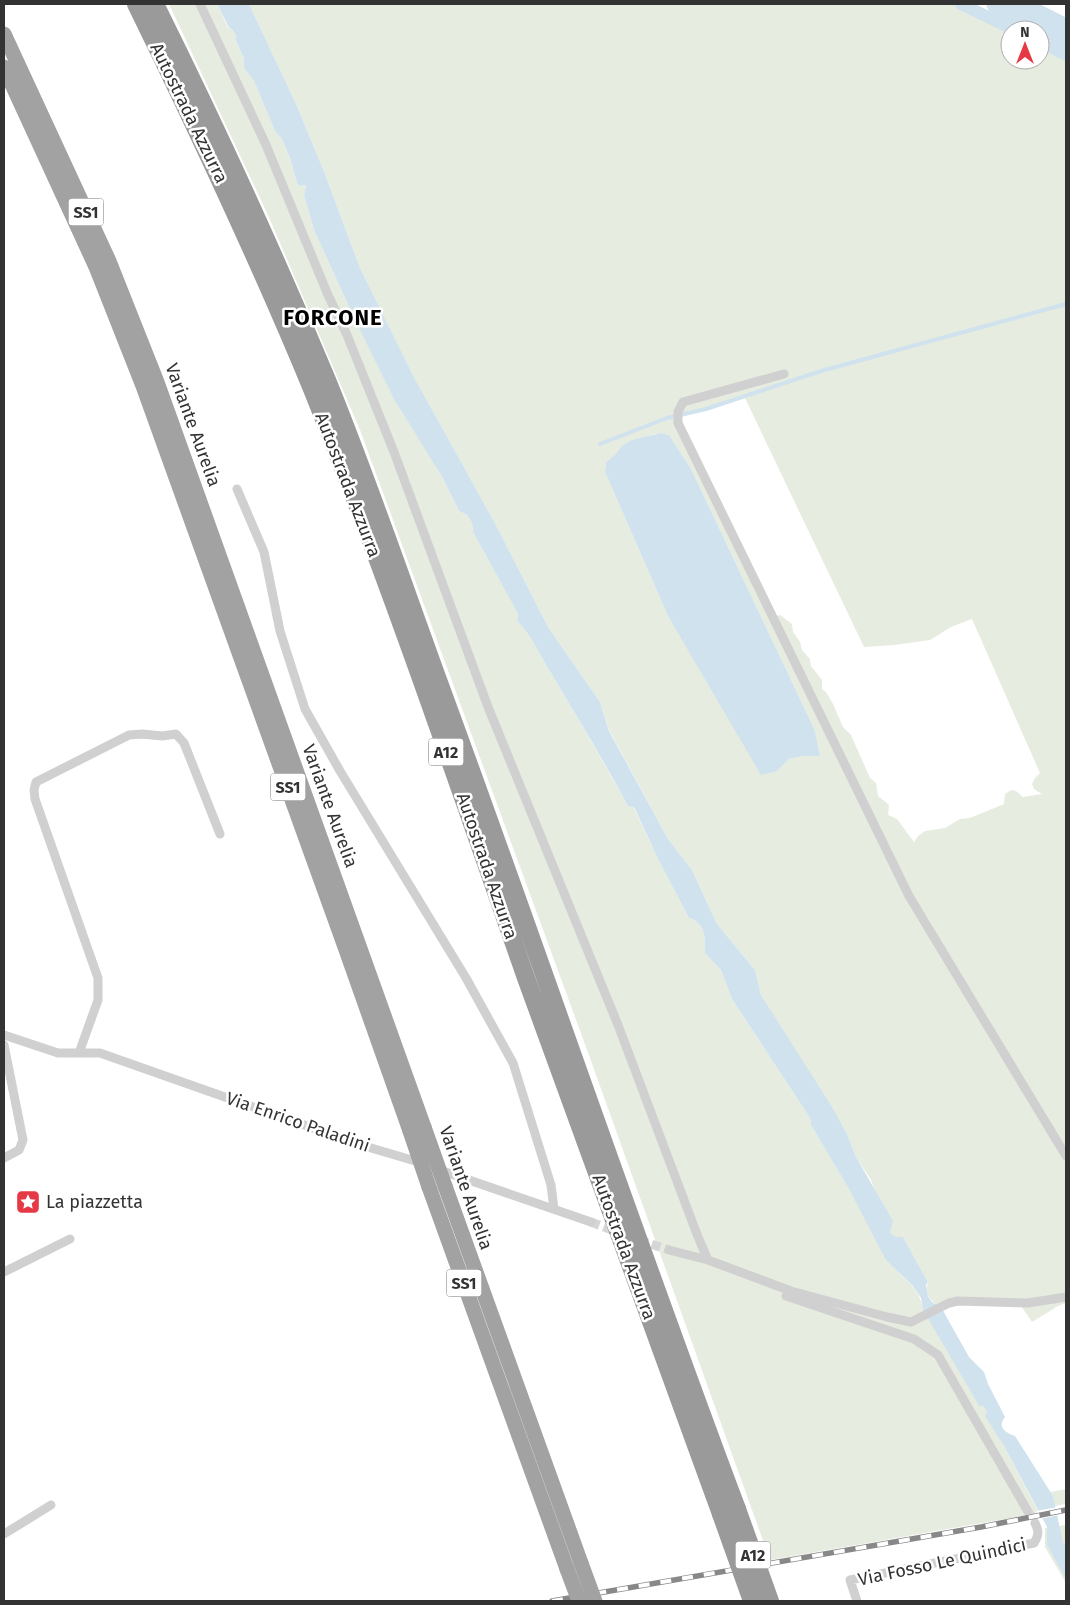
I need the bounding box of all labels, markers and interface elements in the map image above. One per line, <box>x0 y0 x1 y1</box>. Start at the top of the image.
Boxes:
north arrow <box>1000 20 1050 70</box>
text: N <box>1020 24 1030 41</box>
street label: Autostrada Azzurra <box>146 39 232 187</box>
road number: SS1 <box>68 198 104 226</box>
district label: FORCONE <box>283 304 383 331</box>
street label: Variante Aurelia <box>161 360 225 490</box>
street label: Autostrada Azzurra <box>310 410 386 560</box>
road number: A12 <box>428 739 464 766</box>
street label: Variante Aurelia <box>298 741 362 871</box>
road number: SS1 <box>270 774 306 800</box>
street label: Autostrada Azzurra <box>452 790 522 942</box>
street label: Via Enrico Paladini <box>223 1087 373 1157</box>
street label: Variante Aurelia <box>435 1123 497 1253</box>
street label: Autostrada Azzurra <box>587 1171 661 1323</box>
place icon: La piazzetta <box>15 1189 41 1215</box>
place label: La piazzetta <box>46 1191 143 1213</box>
road number: SS1 <box>446 1270 482 1296</box>
street label: Via Fosso Le Quindici <box>856 1533 1028 1591</box>
road number: A12 <box>736 1542 770 1568</box>

